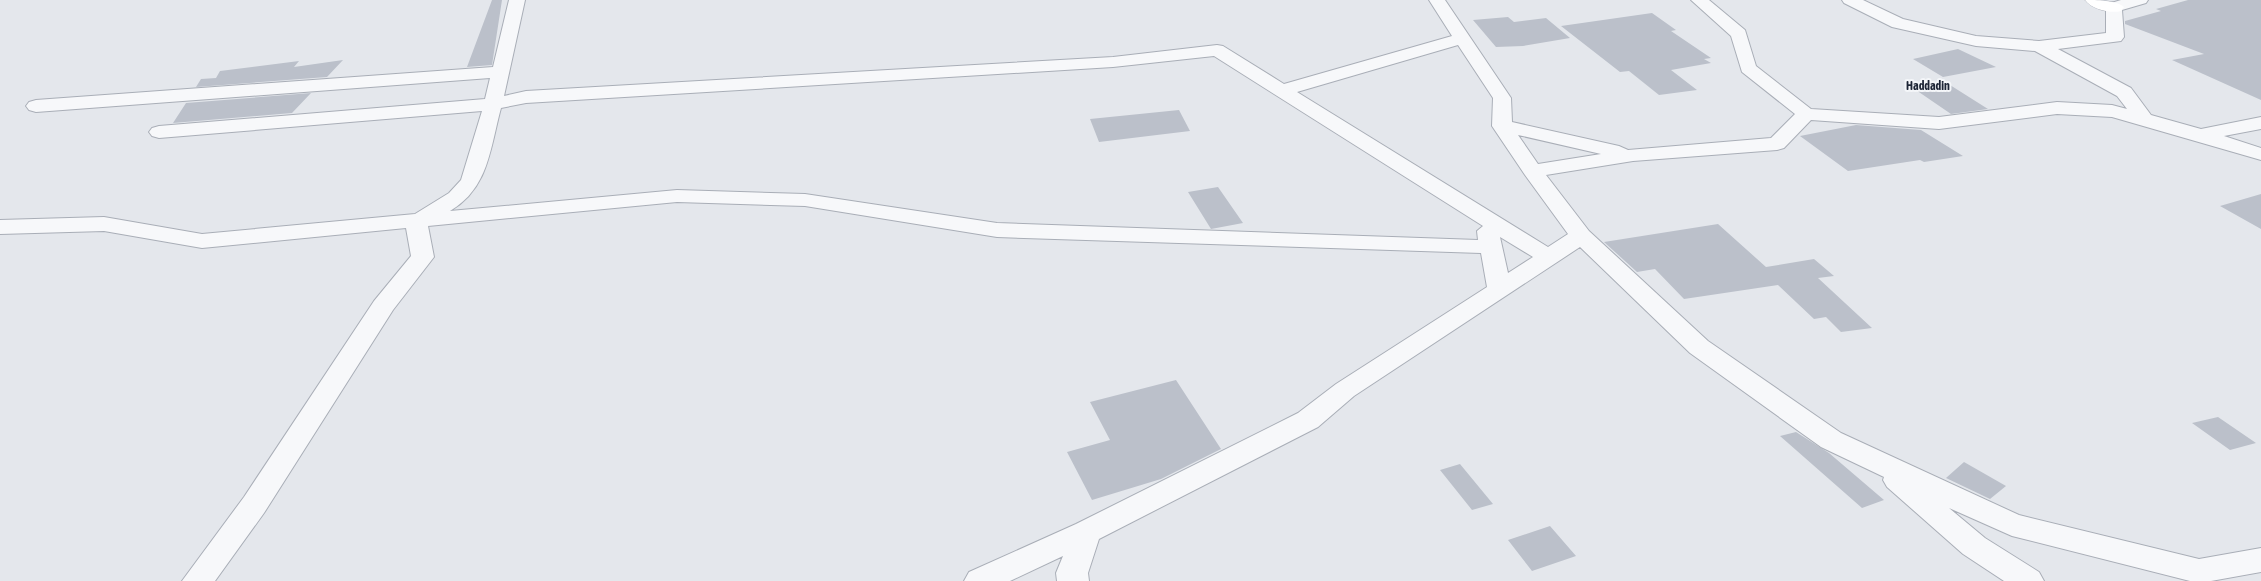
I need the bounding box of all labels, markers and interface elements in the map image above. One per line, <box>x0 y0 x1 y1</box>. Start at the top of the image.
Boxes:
district label: Haddadin <box>1906 79 1950 93</box>

